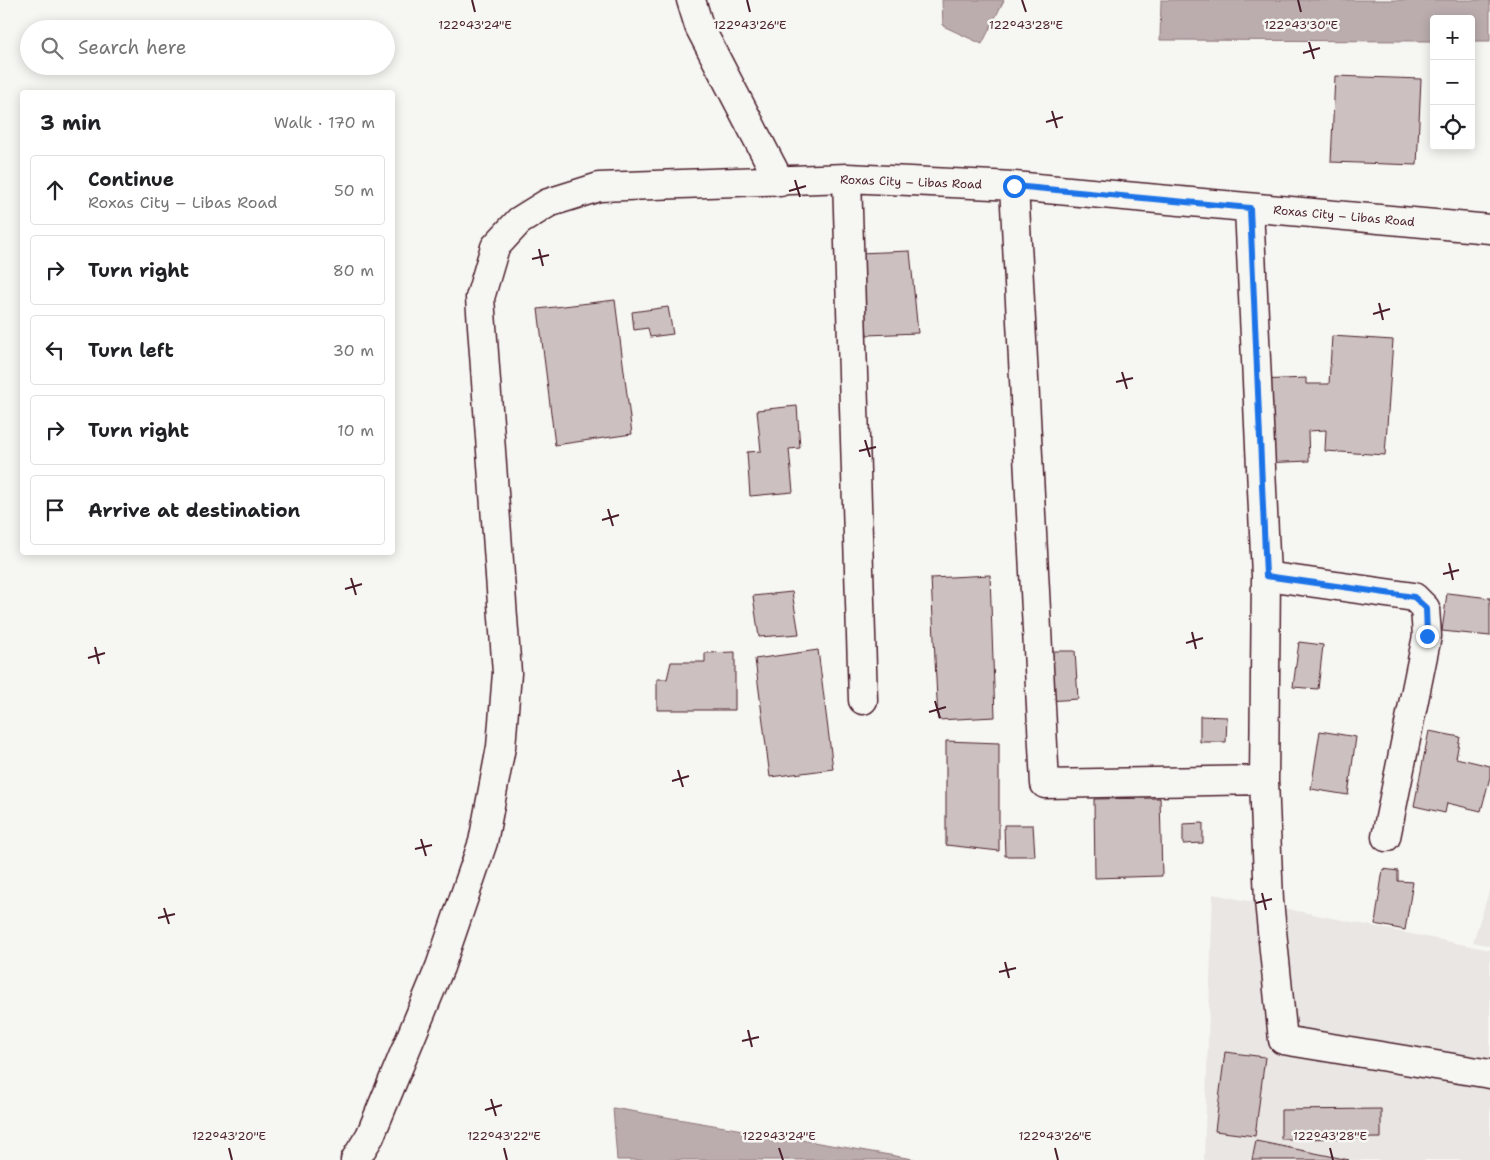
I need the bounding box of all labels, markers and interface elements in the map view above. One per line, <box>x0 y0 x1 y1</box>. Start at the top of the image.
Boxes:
map controls <box>1430 15 1475 150</box>
button: + <box>1430 15 1475 60</box>
text: 122°43'24"E <box>438 17 512 33</box>
text: 122°43'26"E <box>713 17 787 33</box>
text: 122°43'28"E <box>989 17 1063 33</box>
text: 122°43'30"E <box>1264 17 1338 33</box>
search box <box>20 20 395 75</box>
icon: search <box>38 34 66 62</box>
text: Search here <box>78 35 187 60</box>
button: − <box>1430 60 1475 105</box>
button: locate <box>1430 105 1475 150</box>
text: 3 min <box>40 109 101 137</box>
text: Walk · 170 m <box>274 112 375 133</box>
text: Continue <box>88 167 174 192</box>
street label: Roxas City – Libas Road <box>840 172 983 192</box>
route start <box>1003 175 1026 198</box>
icon: ahead <box>41 176 69 204</box>
text: 50 m <box>334 180 374 201</box>
text: Roxas City – Libas Road <box>88 192 277 213</box>
street label: Roxas City – Libas Road <box>1273 202 1416 230</box>
icon: right <box>41 256 69 284</box>
text: Turn right <box>88 258 189 283</box>
text: 80 m <box>333 260 374 281</box>
icon: left <box>41 336 69 364</box>
text: Turn left <box>88 338 174 363</box>
text: 30 m <box>333 340 374 361</box>
icon: right <box>41 416 69 444</box>
text: Turn right <box>88 418 189 443</box>
text: 10 m <box>337 420 374 441</box>
icon: arrive <box>41 496 69 524</box>
text: Arrive at destination <box>88 498 300 523</box>
route end <box>1416 625 1439 648</box>
text: 122°43'20"E <box>192 1128 266 1144</box>
text: 122°43'22"E <box>467 1128 541 1144</box>
text: 122°43'24"E <box>742 1128 816 1144</box>
text: 122°43'26"E <box>1018 1128 1092 1144</box>
text: 122°43'28"E <box>1293 1128 1367 1144</box>

